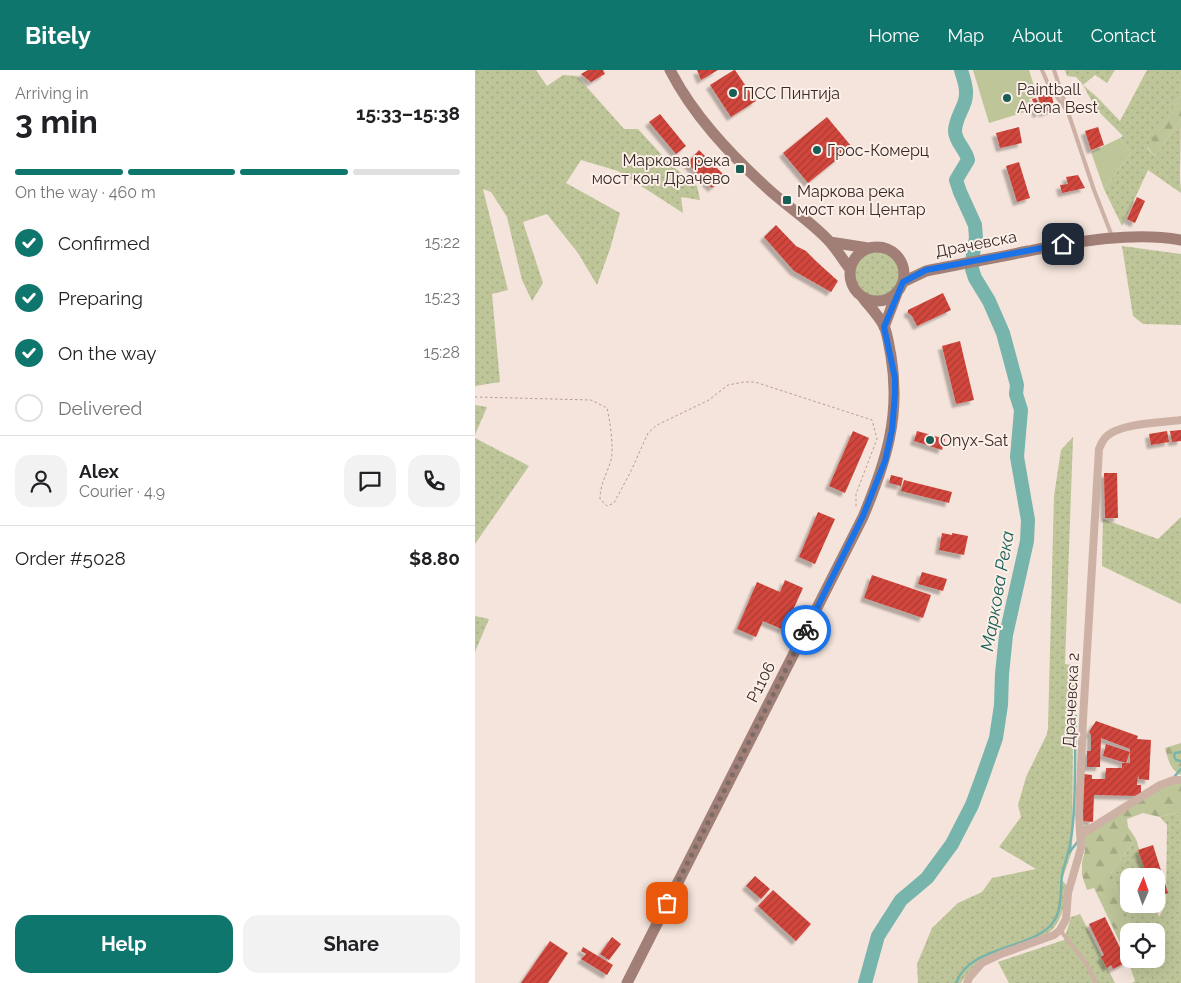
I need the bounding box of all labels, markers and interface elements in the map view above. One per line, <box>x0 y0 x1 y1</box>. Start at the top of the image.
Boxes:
text: Bitely <box>25 21 91 50</box>
text: Home <box>868 25 919 46</box>
text: Map <box>947 25 984 46</box>
text: About <box>1012 25 1063 46</box>
text: Contact <box>1091 25 1156 46</box>
place label: Paintball Arena Best <box>1017 80 1098 117</box>
text: Arriving in <box>15 84 89 103</box>
place label: ПСС Пинтија <box>743 84 840 103</box>
marker: ПСС Пинтија <box>727 87 739 99</box>
marker: Paintball Arena Best <box>1001 92 1013 104</box>
text: 15:33–15:38 <box>356 102 460 124</box>
text: 3 min <box>15 103 98 140</box>
place label: Грос-Комерц <box>827 141 929 160</box>
marker: Грос-Комерц <box>811 144 823 156</box>
place label: Маркова река мост кон Драчево <box>592 151 730 188</box>
marker: Маркова река мост кон Драчево <box>734 163 746 175</box>
place label: Маркова река мост кон Центар <box>797 182 926 219</box>
text: On the way · 460 m <box>15 183 156 202</box>
marker: Маркова река мост кон Центар <box>781 194 793 206</box>
pin <box>1042 223 1084 265</box>
street label: Драчевска <box>934 227 1018 261</box>
icon: check <box>15 229 43 257</box>
icon: home <box>1049 230 1077 258</box>
text: Confirmed <box>58 232 150 254</box>
text: 15:22 <box>425 233 460 252</box>
icon: check <box>15 284 43 312</box>
text: Preparing <box>58 287 143 309</box>
text: 15:23 <box>425 288 460 307</box>
icon: check <box>15 339 43 367</box>
text: On the way <box>58 342 157 364</box>
text: 15:28 <box>424 343 460 362</box>
text: Delivered <box>58 397 142 419</box>
place label: Onyx-Sat <box>940 431 1009 450</box>
marker: Onyx-Sat <box>924 434 936 446</box>
button: person <box>15 455 67 507</box>
button: chat <box>344 455 396 507</box>
button: phone <box>408 455 460 507</box>
text: Alex <box>79 460 119 482</box>
text: Courier · 4.9 <box>79 482 165 501</box>
water label: Маркова Река <box>976 529 1018 653</box>
text: Order #5028 <box>15 547 126 569</box>
text: $8.80 <box>409 547 460 569</box>
courier <box>781 605 831 655</box>
icon: bike <box>792 616 820 644</box>
street label: Драчевска 2 <box>1059 652 1083 748</box>
street label: P1106 <box>743 658 779 706</box>
north arrow <box>1120 868 1165 912</box>
map controls <box>1120 868 1165 968</box>
pin <box>646 882 688 924</box>
icon: bag <box>653 889 681 917</box>
button: Help <box>15 915 233 973</box>
button: Share <box>243 915 460 973</box>
button: locate <box>1120 923 1165 968</box>

